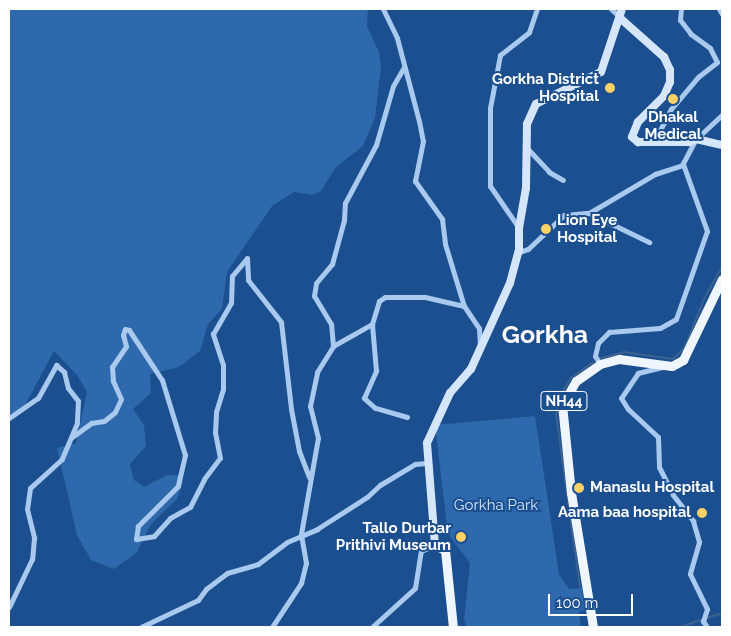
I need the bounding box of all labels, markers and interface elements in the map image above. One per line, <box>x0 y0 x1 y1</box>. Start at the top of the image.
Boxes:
place label: Gorkha District Hospital <box>492 70 599 105</box>
marker: Gorkha District Hospital <box>603 81 617 95</box>
marker: Dhakal Medical <box>666 92 680 106</box>
place label: Dhakal Medical <box>644 108 702 143</box>
place label: Lion Eye Hospital <box>557 211 617 246</box>
marker: Lion Eye Hospital <box>539 222 553 236</box>
district label: Gorkha <box>502 319 588 349</box>
road number: NH44 <box>540 390 588 412</box>
place label: Manaslu Hospital <box>590 479 714 497</box>
marker: Manaslu Hospital <box>572 481 586 495</box>
park label: Gorkha Park <box>454 497 538 515</box>
place label: Aama baa hospital <box>558 504 691 522</box>
marker: Aama baa hospital <box>695 506 709 520</box>
place label: Tallo Durbar Prithivi Museum <box>336 519 451 554</box>
marker: Tallo Durbar Prithivi Museum <box>455 531 467 543</box>
scale bar <box>551 584 636 616</box>
text: 100 m <box>556 594 598 612</box>

